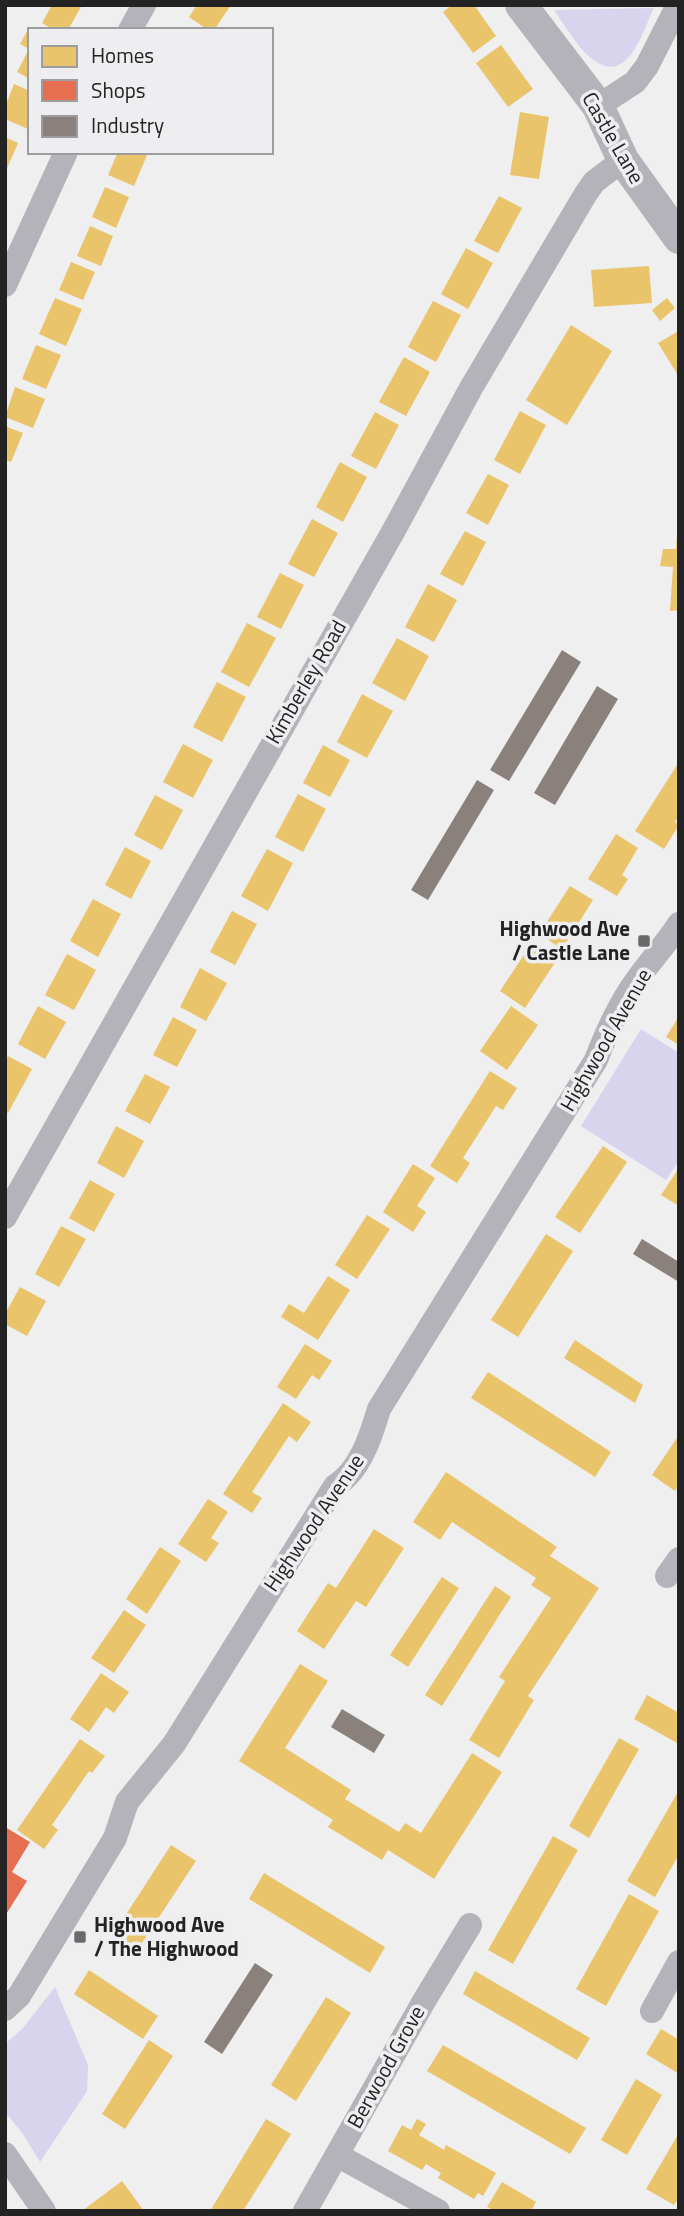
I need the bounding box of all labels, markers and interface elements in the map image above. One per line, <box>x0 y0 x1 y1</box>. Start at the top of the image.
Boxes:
legend <box>28 28 273 154</box>
text: Homes <box>91 39 154 71</box>
text: Shops <box>91 74 146 106</box>
street label: Castle Lane <box>575 85 653 190</box>
text: Industry <box>91 109 164 141</box>
street label: Kimberley Road <box>257 614 354 749</box>
place label: Highwood Ave / Castle Lane <box>500 912 630 968</box>
marker: Highwood Ave / Castle Lane <box>636 933 652 949</box>
street label: Highwood Avenue <box>551 962 659 1117</box>
street label: Highwood Avenue <box>255 1447 371 1598</box>
place label: Highwood Ave / The Highwood <box>94 1908 239 1964</box>
marker: Highwood Ave / The Highwood <box>72 1929 88 1945</box>
street label: Berwood Grove <box>338 1999 432 2134</box>

